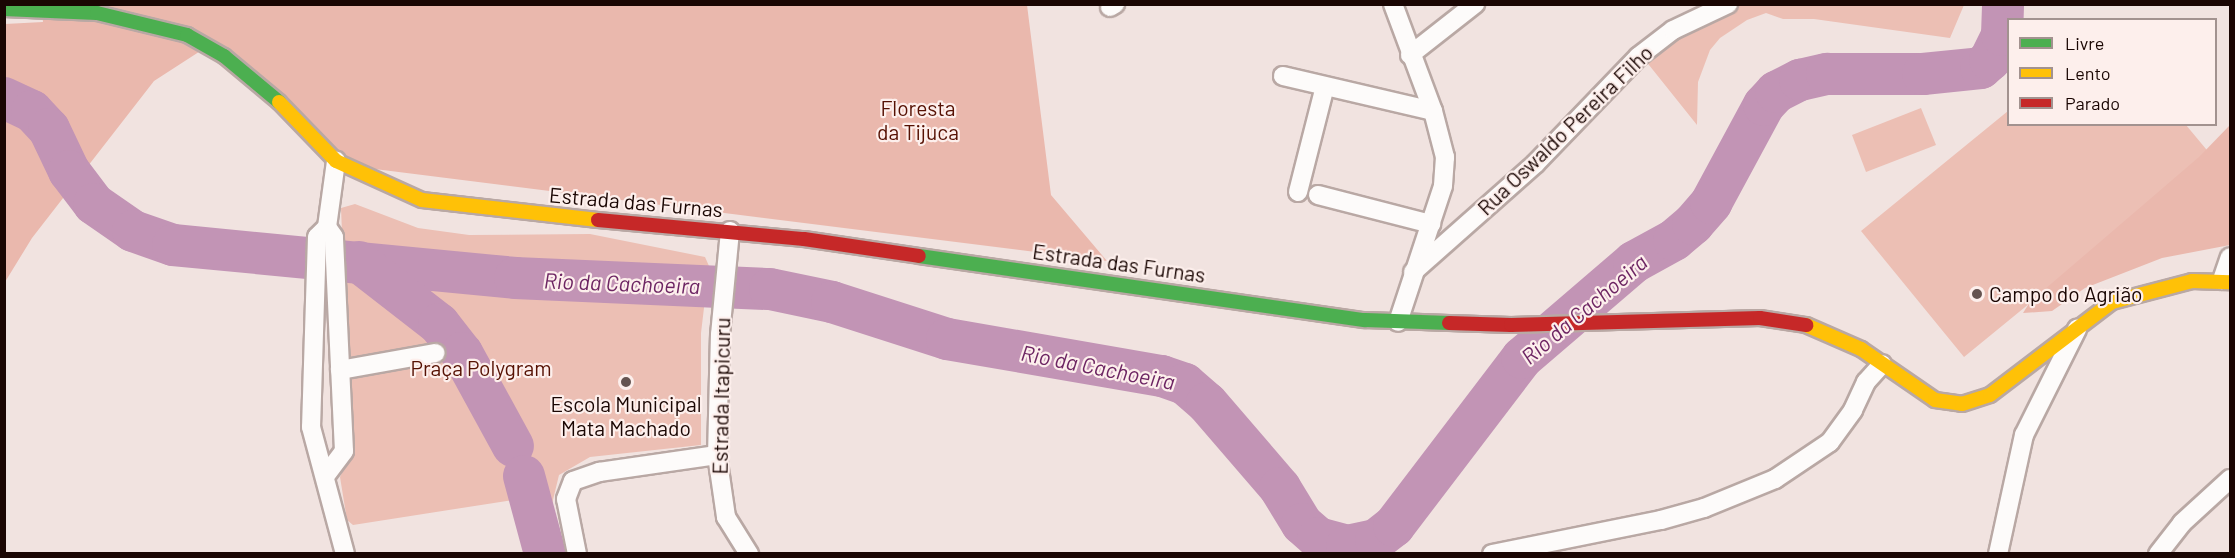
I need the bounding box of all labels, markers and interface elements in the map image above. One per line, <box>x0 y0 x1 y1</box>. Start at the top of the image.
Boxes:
legend <box>2007 18 2217 126</box>
text: Livre <box>2065 32 2104 54</box>
street label: Rua Oswaldo Pereira Filho <box>1472 40 1658 220</box>
text: Lento <box>2065 62 2111 84</box>
text: Parado <box>2065 92 2120 114</box>
park label: Floresta da Tijuca <box>877 95 959 145</box>
street label: Estrada das Furnas <box>548 182 724 222</box>
street label: Estrada das Furnas <box>1031 238 1207 288</box>
water label: Rio da Cachoeira <box>1516 249 1652 369</box>
water label: Rio da Cachoeira <box>543 267 701 299</box>
place label: Campo do Agrião <box>1989 281 2142 307</box>
marker: Campo do Agrião <box>1970 287 1984 301</box>
street label: Estrada Itapicuru <box>707 317 735 475</box>
water label: Rio da Cachoeira <box>1019 339 1177 395</box>
park label: Praça Polygram <box>410 355 552 381</box>
marker: Escola Municipal Mata Machado <box>619 375 633 389</box>
place label: Escola Municipal Mata Machado <box>550 391 702 441</box>

